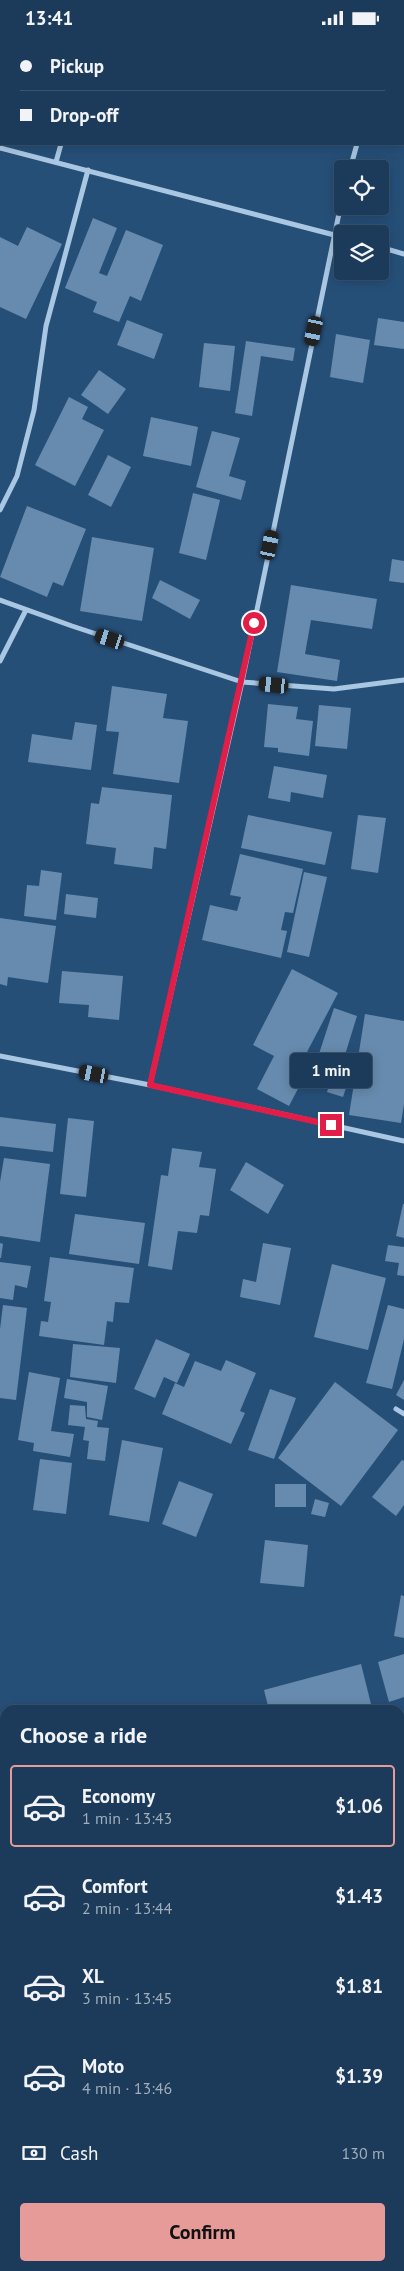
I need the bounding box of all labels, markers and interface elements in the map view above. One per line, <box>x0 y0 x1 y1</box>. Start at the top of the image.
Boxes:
text: 13:41 <box>25 6 73 30</box>
text: Pickup <box>50 54 104 78</box>
text: Drop-off <box>50 103 118 127</box>
map controls <box>334 160 389 280</box>
button: locate <box>334 160 389 215</box>
button: layers <box>334 225 389 280</box>
car <box>303 315 324 347</box>
car <box>259 529 280 561</box>
route start <box>243 612 265 634</box>
car <box>93 627 126 651</box>
car <box>258 676 289 694</box>
callout: 1 min <box>290 1053 372 1087</box>
text: 1 min <box>311 1060 351 1080</box>
car <box>77 1064 110 1084</box>
route end <box>320 1114 342 1136</box>
text: Choose a ride <box>20 1721 147 1749</box>
icon: car <box>22 1784 67 1829</box>
text: Economy <box>82 1784 155 1808</box>
text: $1.06 <box>335 1794 383 1818</box>
text: 1 min · 13:43 <box>82 1808 172 1828</box>
icon: car <box>22 1874 67 1919</box>
text: Comfort <box>82 1874 148 1898</box>
text: $1.43 <box>335 1884 383 1908</box>
text: 2 min · 13:44 <box>82 1898 172 1918</box>
icon: car <box>22 1964 67 2009</box>
text: XL <box>82 1964 104 1988</box>
text: $1.81 <box>335 1974 383 1998</box>
text: 3 min · 13:45 <box>82 1988 172 2008</box>
icon: car <box>22 2054 67 2099</box>
text: Moto <box>82 2054 124 2078</box>
text: $1.39 <box>335 2064 383 2088</box>
text: 4 min · 13:46 <box>82 2078 172 2098</box>
icon: cash <box>20 2139 48 2167</box>
text: Cash <box>60 2141 98 2165</box>
text: 130 m <box>342 2143 385 2163</box>
button: Confirm <box>20 2203 385 2261</box>

